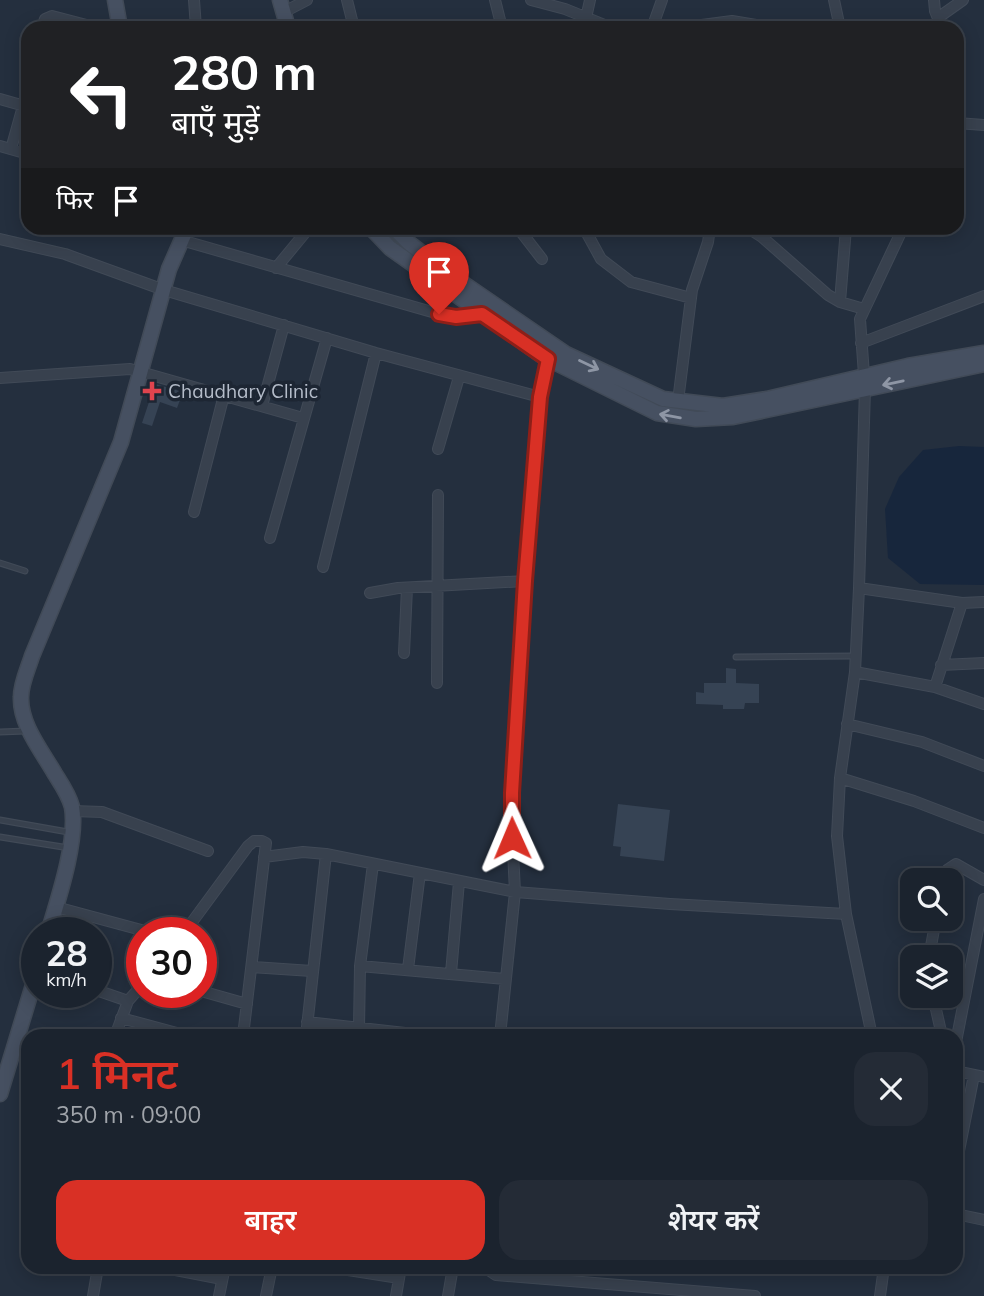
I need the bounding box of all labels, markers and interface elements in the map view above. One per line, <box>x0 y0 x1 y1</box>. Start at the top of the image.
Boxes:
text: 280 m <box>171 41 317 102</box>
icon: left <box>56 49 147 140</box>
text: बाएँ मुड़ें <box>171 102 260 142</box>
icon: arrive <box>107 182 145 220</box>
text: फिर <box>56 183 93 216</box>
pin <box>409 242 469 314</box>
icon: arrive <box>420 253 458 291</box>
one-way arrow <box>578 359 599 372</box>
one-way arrow <box>882 376 905 390</box>
place label: Chaudhary Clinic <box>168 379 318 403</box>
marker: Chaudhary Clinic <box>142 381 162 401</box>
one-way arrow <box>659 408 682 422</box>
position arrow <box>475 801 549 875</box>
map controls <box>900 868 963 1008</box>
button: search <box>900 868 963 931</box>
speed limit sign: 30 <box>126 917 217 1008</box>
text: 28 <box>45 931 88 975</box>
button: layers <box>900 945 963 1008</box>
text: km/h <box>46 968 87 991</box>
text: 1 मिनट <box>56 1047 178 1100</box>
button: close <box>854 1052 928 1126</box>
text: 350 m · 09:00 <box>56 1100 201 1129</box>
button: बाहर <box>56 1180 485 1260</box>
button: शेयर करें <box>499 1180 928 1260</box>

